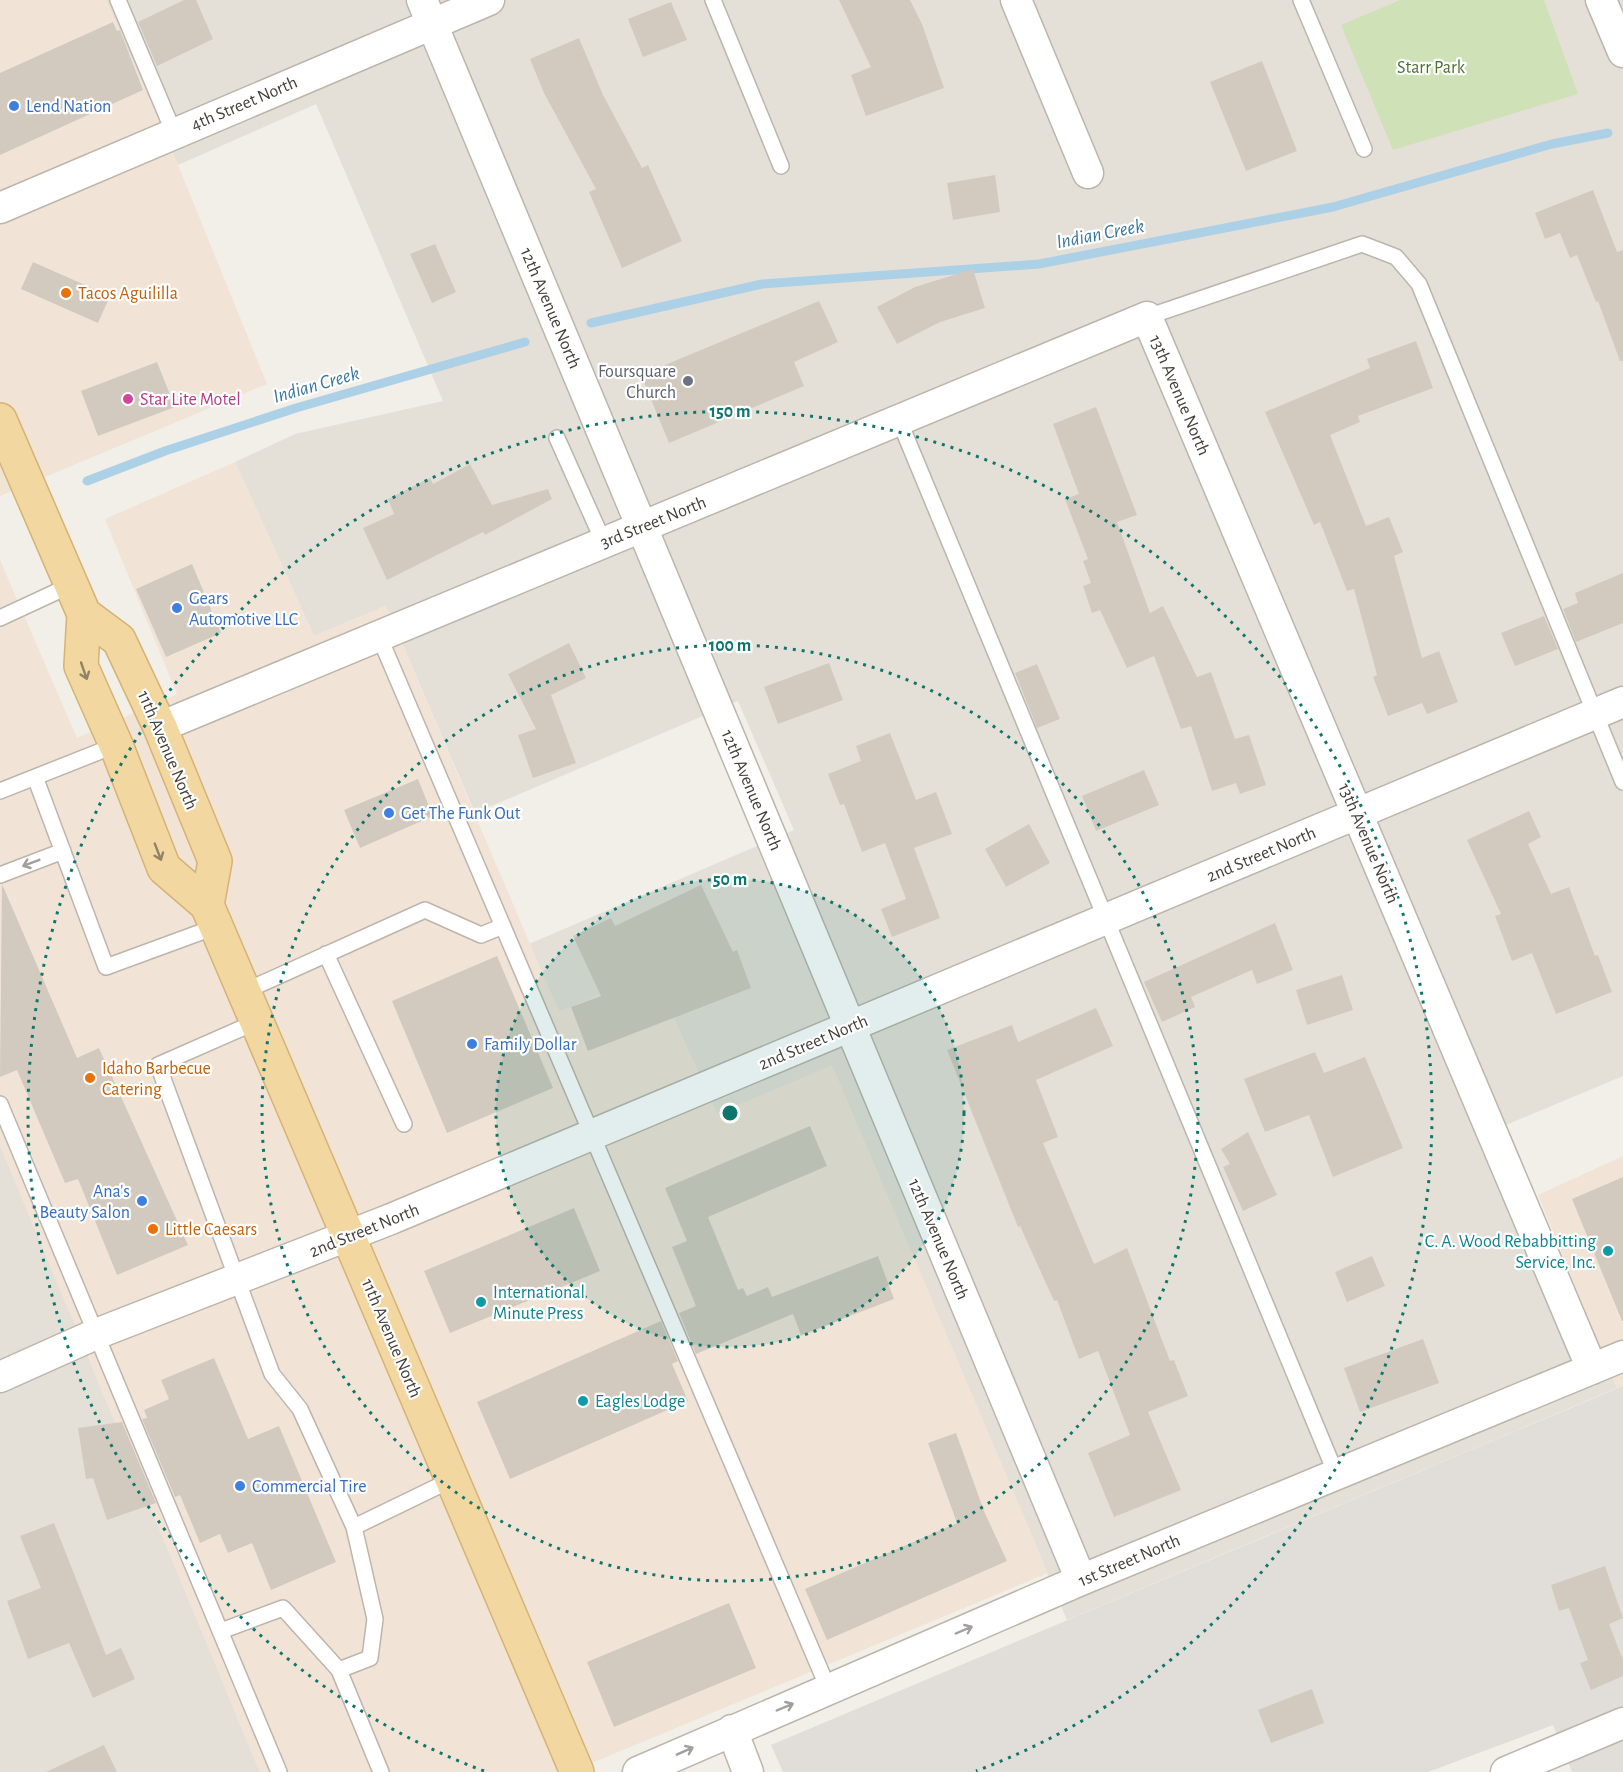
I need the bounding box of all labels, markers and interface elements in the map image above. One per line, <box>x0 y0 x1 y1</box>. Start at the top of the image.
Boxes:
park label: Starr Park <box>1397 59 1466 77</box>
street label: 4th Street North <box>189 73 300 134</box>
place label: Lend Nation <box>26 98 111 116</box>
marker: Lend Nation <box>7 99 21 113</box>
water label: Indian Creek <box>1055 216 1146 252</box>
street label: 12th Avenue North <box>517 245 584 371</box>
place label: Tacos Aguililla <box>78 285 178 303</box>
marker: Tacos Aguililla <box>59 286 73 300</box>
street label: 13th Avenue North <box>1146 333 1212 458</box>
water label: Indian Creek <box>271 363 362 407</box>
place label: Foursquare Church <box>598 363 676 402</box>
marker: Foursquare Church <box>681 374 695 388</box>
place label: Star Lite Motel <box>140 391 241 409</box>
marker: Star Lite Motel <box>121 392 135 406</box>
text: 150 m <box>710 403 750 421</box>
street label: 3rd Street North <box>598 494 709 552</box>
place label: Gears Automotive LLC <box>189 590 298 629</box>
marker: Gears Automotive LLC <box>170 601 184 615</box>
text: 100 m <box>709 637 751 655</box>
one-way arrow <box>80 661 91 680</box>
street label: 11th Avenue North <box>134 688 200 813</box>
street label: 12th Avenue North <box>718 727 785 853</box>
street label: 13th Avenue North <box>1335 781 1401 906</box>
place label: Get The Funk Out <box>401 805 521 823</box>
marker: Get The Funk Out <box>382 806 396 820</box>
street label: 2nd Street North <box>1204 824 1319 886</box>
one-way arrow <box>153 842 164 860</box>
one-way arrow <box>23 858 41 869</box>
text: 50 m <box>713 871 747 889</box>
street label: 2nd Street North <box>756 1012 871 1074</box>
place label: Family Dollar <box>484 1036 577 1054</box>
marker: Family Dollar <box>465 1037 479 1051</box>
place label: Idaho Barbecue Catering <box>102 1060 211 1099</box>
marker: Idaho Barbecue Catering <box>83 1071 97 1085</box>
centre of rings <box>720 1103 740 1123</box>
street label: 12th Avenue North <box>905 1176 972 1302</box>
place label: Ana's Beauty Salon <box>39 1183 130 1222</box>
marker: Ana's Beauty Salon <box>135 1194 149 1208</box>
street label: 2nd Street North <box>307 1201 422 1261</box>
place label: Little Caesars <box>165 1221 257 1239</box>
marker: Little Caesars <box>146 1222 160 1236</box>
place label: C. A. Wood Rebabbitting Service, Inc. <box>1425 1233 1596 1272</box>
marker: C. A. Wood Rebabbitting Service, Inc. <box>1601 1244 1615 1258</box>
street label: 11th Avenue North <box>358 1276 424 1401</box>
place label: International Minute Press <box>493 1284 585 1323</box>
marker: International Minute Press <box>474 1295 488 1309</box>
place label: Eagles Lodge <box>595 1393 685 1411</box>
marker: Eagles Lodge <box>576 1394 590 1408</box>
place label: Commercial Tire <box>252 1478 367 1496</box>
marker: Commercial Tire <box>233 1479 247 1493</box>
street label: 1st Street North <box>1076 1531 1183 1590</box>
one-way arrow <box>955 1624 973 1635</box>
one-way arrow <box>776 1701 794 1712</box>
one-way arrow <box>675 1745 693 1756</box>

